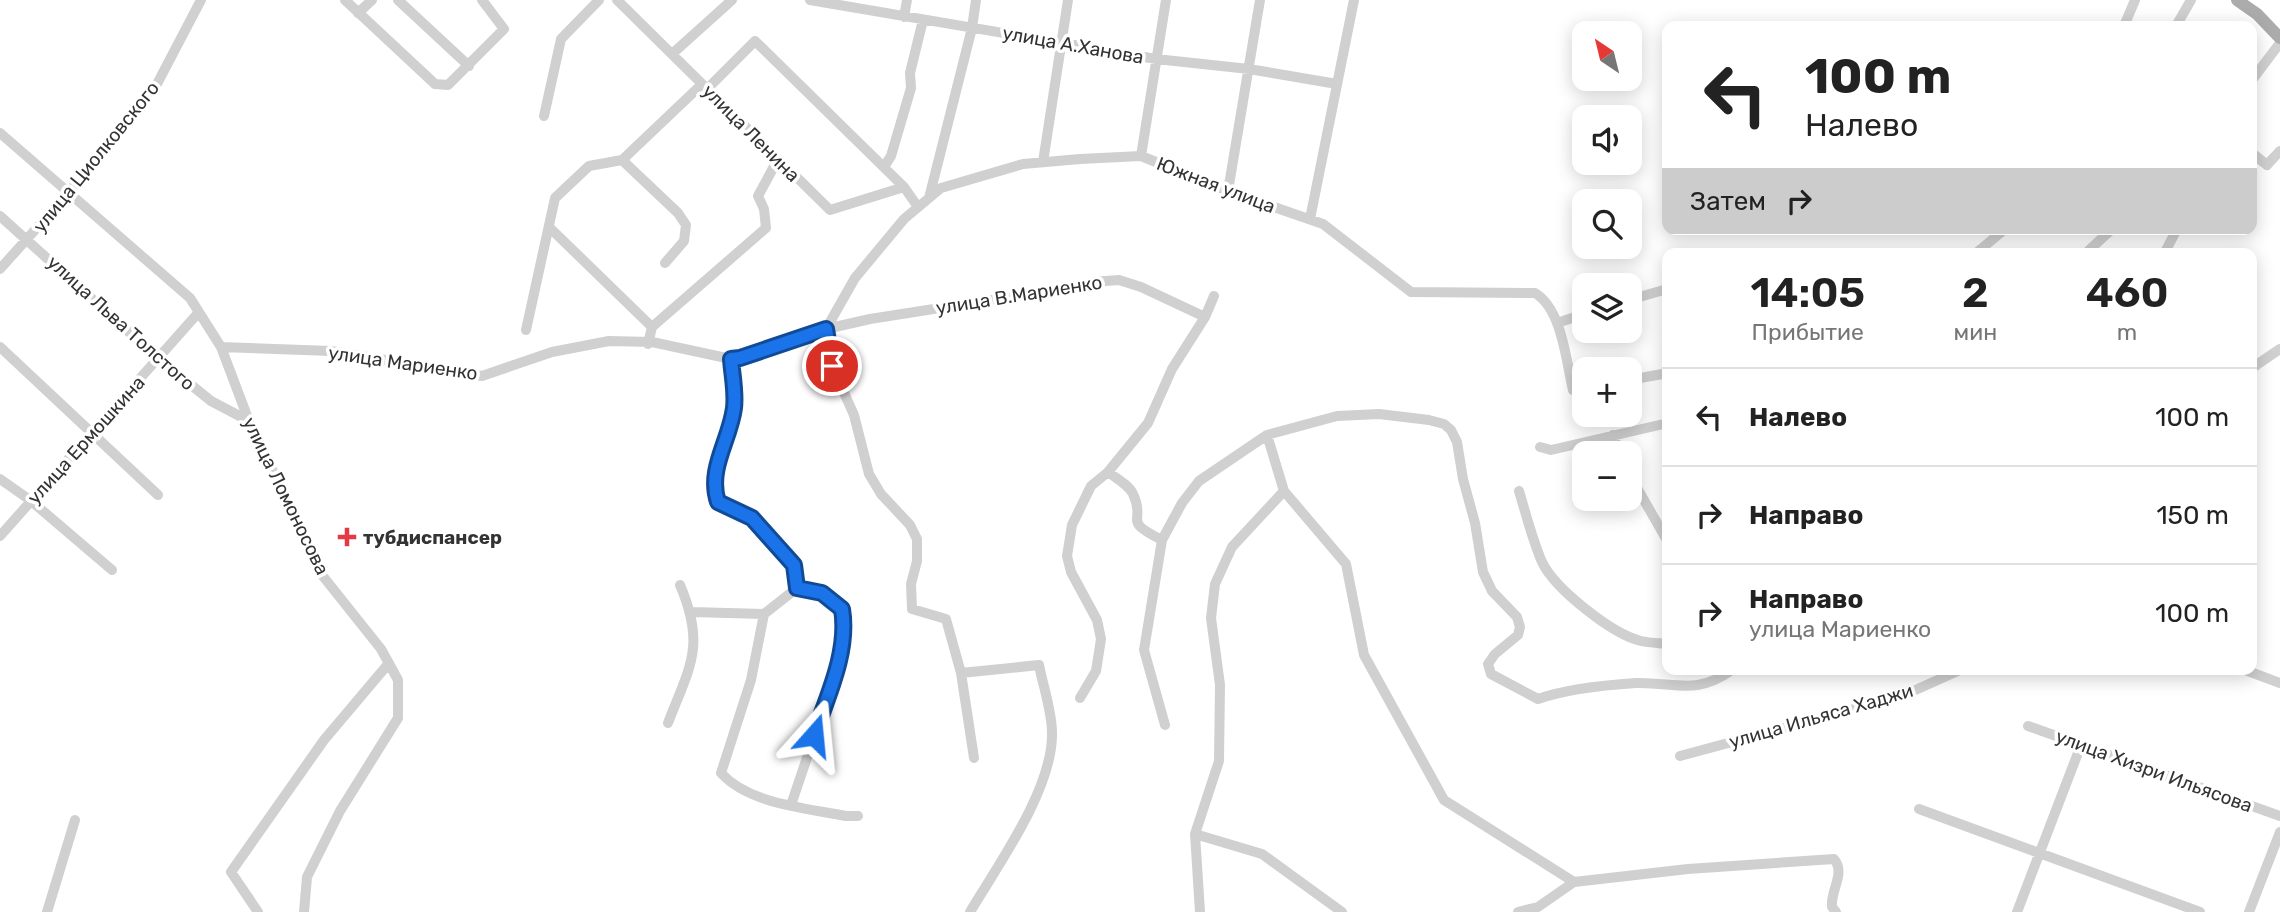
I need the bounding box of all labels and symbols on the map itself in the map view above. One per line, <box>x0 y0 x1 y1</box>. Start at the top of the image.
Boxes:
street label: улица А.Ханова <box>1001 21 1145 69</box>
north arrow <box>1572 21 1642 91</box>
street label: улица Циолковского <box>28 77 164 237</box>
street label: улица Ленина <box>697 79 805 187</box>
street label: Южная улица <box>1154 152 1278 218</box>
street label: улица Льва Толстого <box>42 251 200 395</box>
street label: улица В.Мариенко <box>934 271 1104 319</box>
pin <box>802 336 862 396</box>
street label: улица Мариенко <box>327 341 479 385</box>
street label: улица Ермошкина <box>22 371 150 509</box>
street label: улица Ломоносова <box>238 413 334 579</box>
place label: тубдиспансер <box>363 526 502 549</box>
marker: тубдиспансер <box>337 527 357 547</box>
street label: улица Ильяса Хаджи <box>1726 679 1916 753</box>
position arrow <box>777 698 851 772</box>
street label: улица Хизри Ильясова <box>2052 725 2256 817</box>

